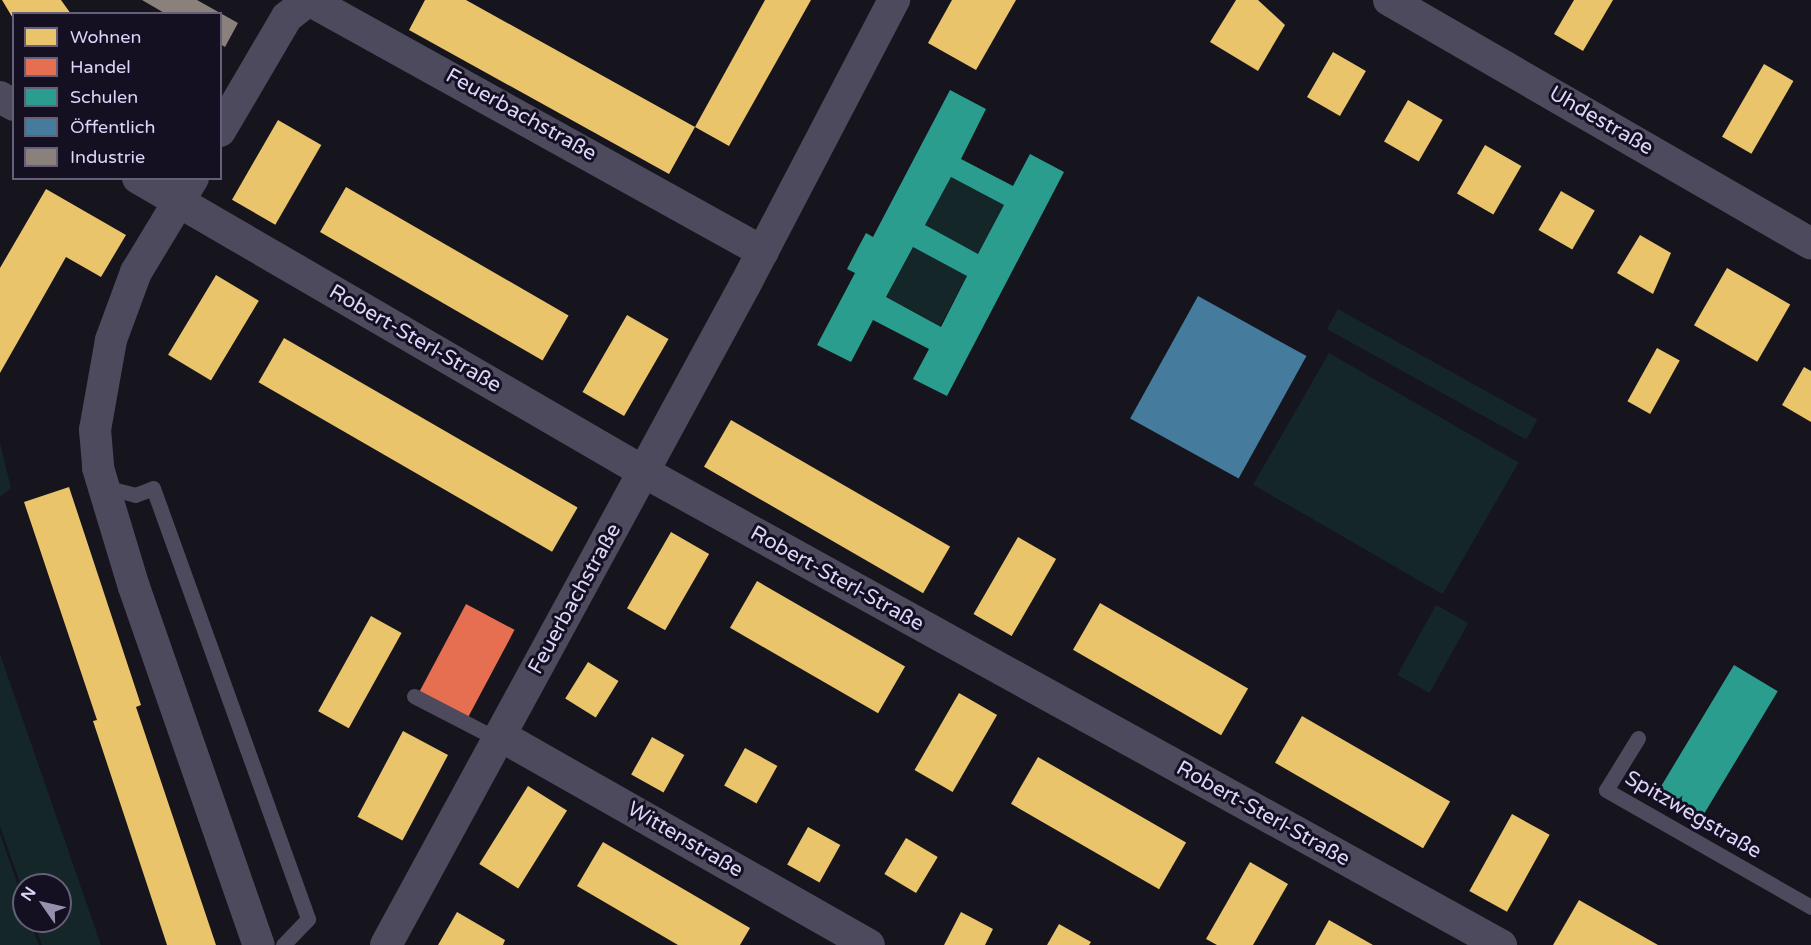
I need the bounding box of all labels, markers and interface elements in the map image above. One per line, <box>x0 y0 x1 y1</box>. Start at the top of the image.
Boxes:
legend <box>12 12 222 180</box>
text: Wohnen <box>70 26 141 48</box>
text: Handel <box>70 56 131 78</box>
street label: Feuerbachstraße <box>441 63 601 167</box>
street label: Uhdestraße <box>1544 81 1658 161</box>
text: Schulen <box>70 86 138 108</box>
text: Öffentlich <box>70 116 155 138</box>
text: Industrie <box>70 146 145 168</box>
street label: Robert-Sterl-Straße <box>324 279 506 399</box>
street label: Feuerbachstraße <box>523 519 627 679</box>
street label: Robert-Sterl-Straße <box>746 521 928 637</box>
street label: Robert-Sterl-Straße <box>1172 756 1354 872</box>
street label: Spitzwegstraße <box>1620 766 1766 864</box>
street label: Wittenstraße <box>623 797 747 883</box>
north arrow <box>12 873 72 933</box>
text: N <box>17 883 41 905</box>

